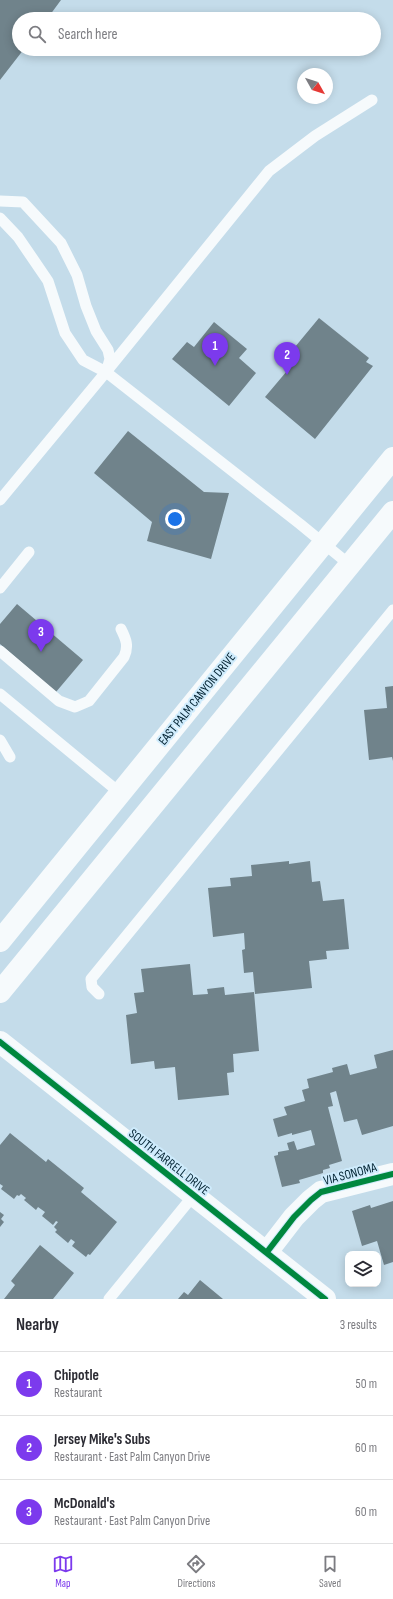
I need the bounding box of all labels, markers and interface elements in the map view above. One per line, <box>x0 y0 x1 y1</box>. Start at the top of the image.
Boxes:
search box <box>12 12 381 56</box>
icon: search <box>26 23 48 45</box>
text: Search here <box>58 25 118 44</box>
north arrow <box>297 68 333 104</box>
pin: 1 <box>202 333 228 366</box>
pin: 2 <box>274 342 300 375</box>
your location <box>165 509 185 529</box>
pin: 3 <box>28 619 54 652</box>
street label: EAST PALM CANYON DRIVE <box>155 650 239 748</box>
street label: SOUTH FARRELL DRIVE <box>125 1126 213 1198</box>
street label: VIA SONOMA <box>322 1159 379 1189</box>
map controls <box>345 1251 381 1287</box>
button: layers <box>345 1251 381 1287</box>
text: Nearby <box>16 1315 59 1335</box>
text: 3 results <box>340 1317 377 1333</box>
text: Chipotle <box>54 1366 99 1385</box>
text: 1 <box>26 1376 32 1392</box>
text: 50 m <box>356 1376 377 1392</box>
text: Restaurant <box>54 1385 102 1401</box>
text: Jersey Mike's Subs <box>54 1430 150 1449</box>
text: 2 <box>26 1440 32 1456</box>
text: 60 m <box>355 1440 377 1456</box>
text: Restaurant · East Palm Canyon Drive <box>54 1449 210 1465</box>
text: McDonald's <box>54 1494 115 1513</box>
text: 3 <box>26 1504 32 1520</box>
text: 60 m <box>355 1504 377 1520</box>
text: Restaurant · East Palm Canyon Drive <box>54 1513 210 1529</box>
tab: Map <box>52 1553 74 1590</box>
tab: Directions <box>178 1553 215 1590</box>
tab: Saved <box>319 1553 341 1590</box>

